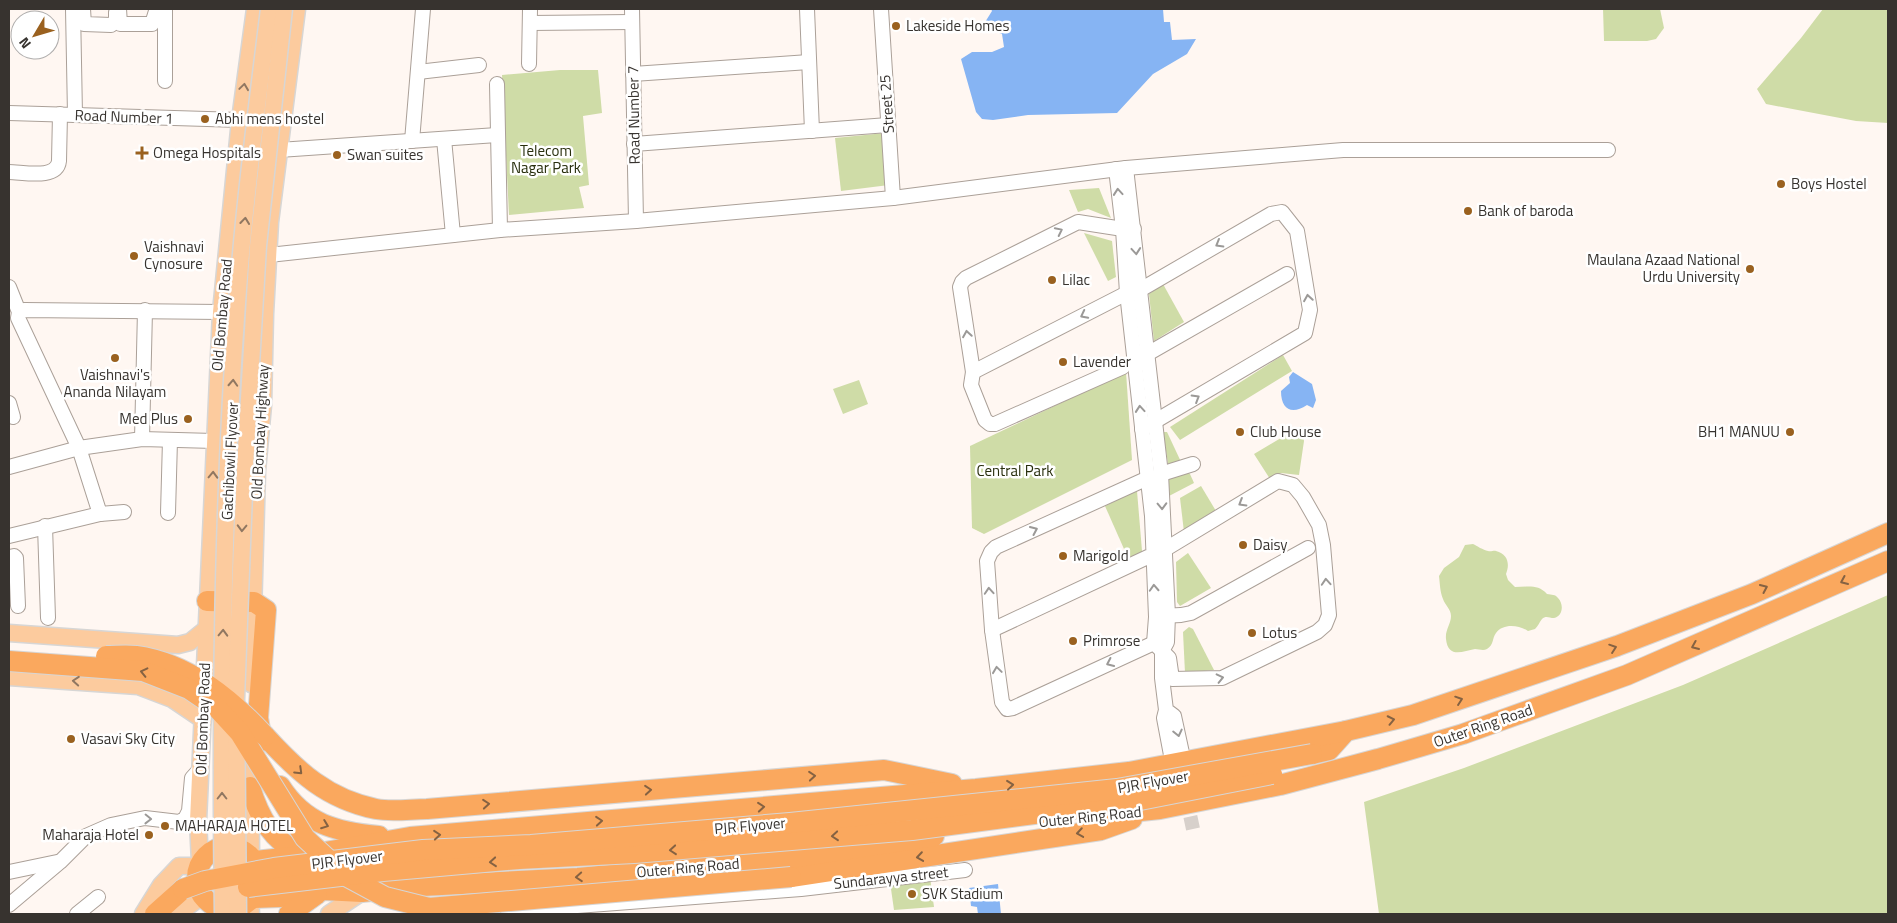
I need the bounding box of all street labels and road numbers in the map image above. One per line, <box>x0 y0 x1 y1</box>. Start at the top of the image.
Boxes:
street label: Road Number 7 <box>621 65 646 165</box>
street label: Street 25 <box>873 74 900 134</box>
street label: Road Number 1 <box>74 103 174 130</box>
street label: Old Bombay Road <box>205 258 238 372</box>
street label: Old Bombay Highway <box>244 364 275 500</box>
street label: Gachibowli Flyover <box>215 401 244 520</box>
street label: Old Bombay Road <box>189 662 216 776</box>
street label: Outer Ring Road <box>1430 698 1535 753</box>
street label: PJR Flyover <box>1116 764 1190 799</box>
street label: Outer Ring Road <box>1037 800 1142 833</box>
street label: PJR Flyover <box>713 811 787 840</box>
street label: PJR Flyover <box>310 844 384 875</box>
street label: Outer Ring Road <box>636 852 740 883</box>
street label: Sundarayya street <box>833 860 950 895</box>

